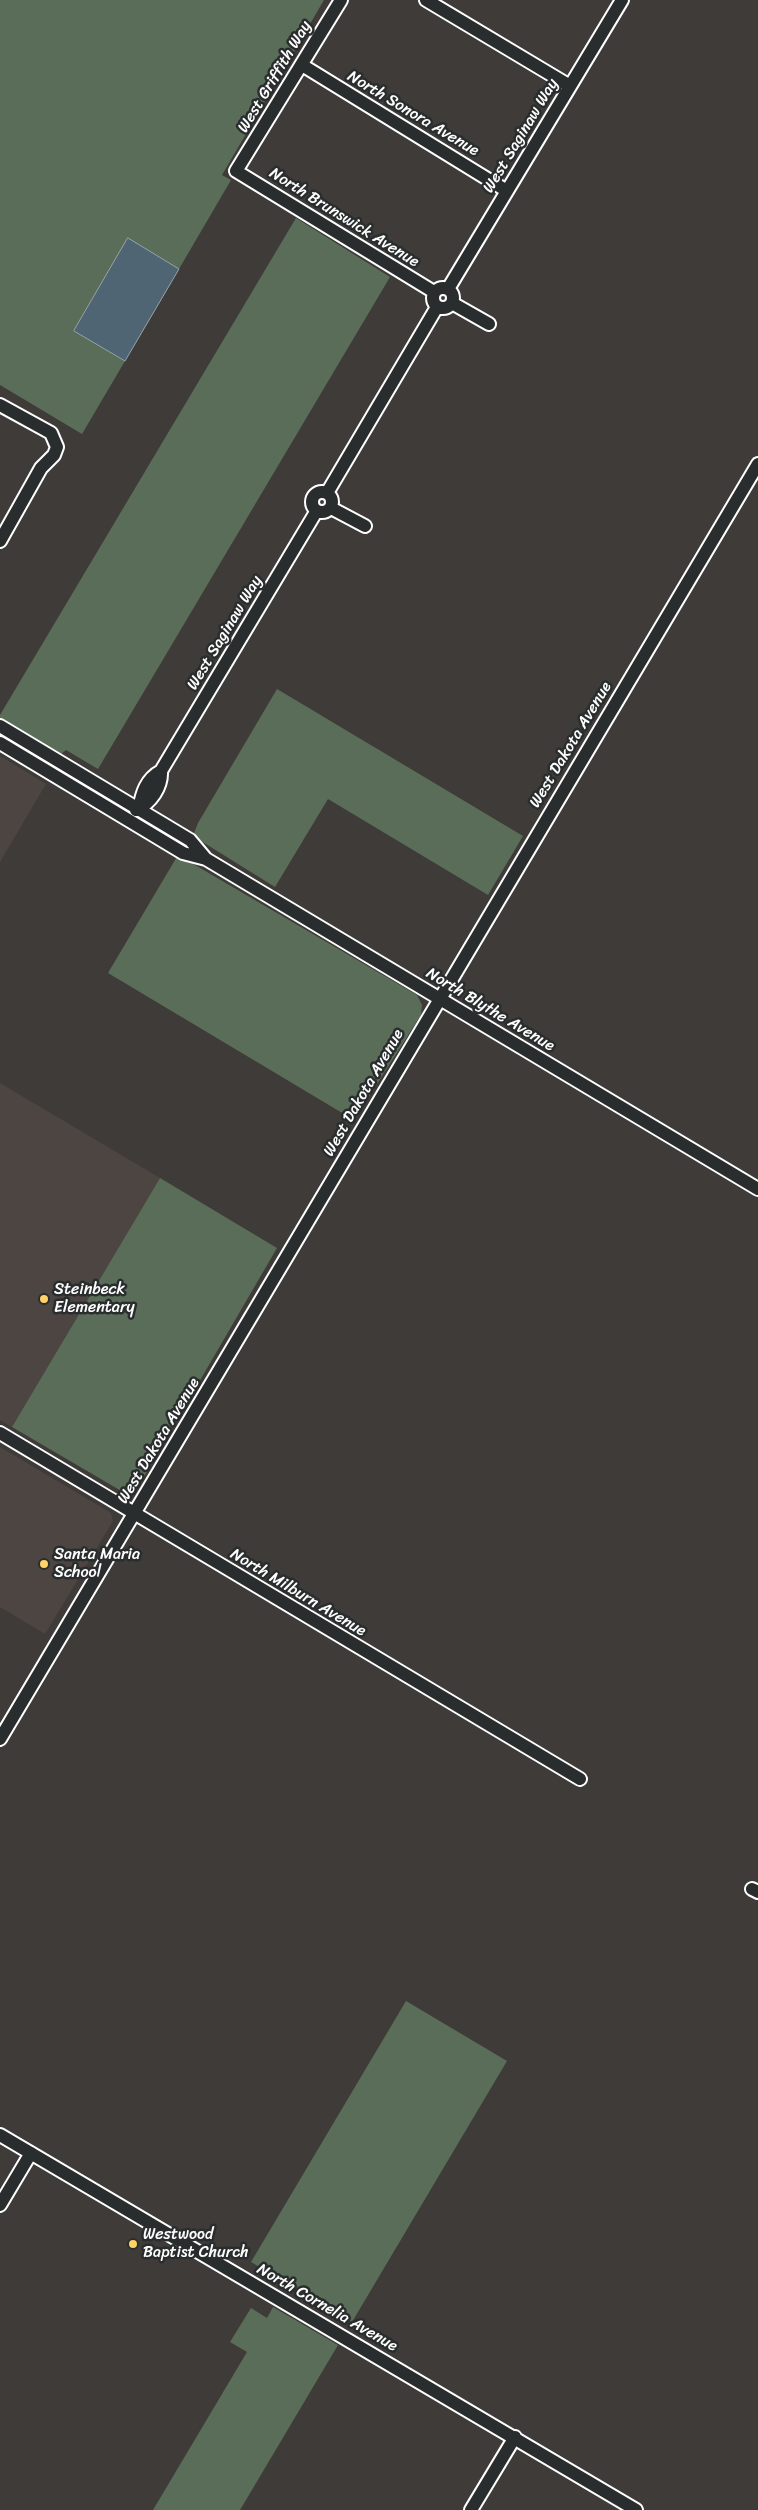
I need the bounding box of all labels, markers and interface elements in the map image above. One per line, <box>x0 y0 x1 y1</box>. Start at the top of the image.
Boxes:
street label: West Griffith Way <box>234 18 316 136</box>
street label: North Sonora Avenue <box>344 67 482 161</box>
street label: West Saginaw Way <box>479 75 563 197</box>
street label: North Brunswick Avenue <box>266 164 422 272</box>
street label: West Saginaw Way <box>183 572 267 694</box>
street label: West Dakota Avenue <box>526 679 616 811</box>
street label: North Blythe Avenue <box>422 964 558 1056</box>
street label: West Dakota Avenue <box>320 1026 408 1160</box>
place label: Steinbeck Elementary <box>54 1280 135 1318</box>
marker: Steinbeck Elementary <box>38 1293 50 1305</box>
street label: West Dakota Avenue <box>114 1375 204 1507</box>
place label: Santa Maria School <box>54 1545 140 1583</box>
street label: North Milburn Avenue <box>227 1545 369 1641</box>
marker: Santa Maria School <box>38 1558 50 1570</box>
place label: Westwood Baptist Church <box>143 2225 249 2263</box>
marker: Westwood Baptist Church <box>127 2238 139 2250</box>
street label: North Cornelia Avenue <box>253 2260 401 2356</box>

